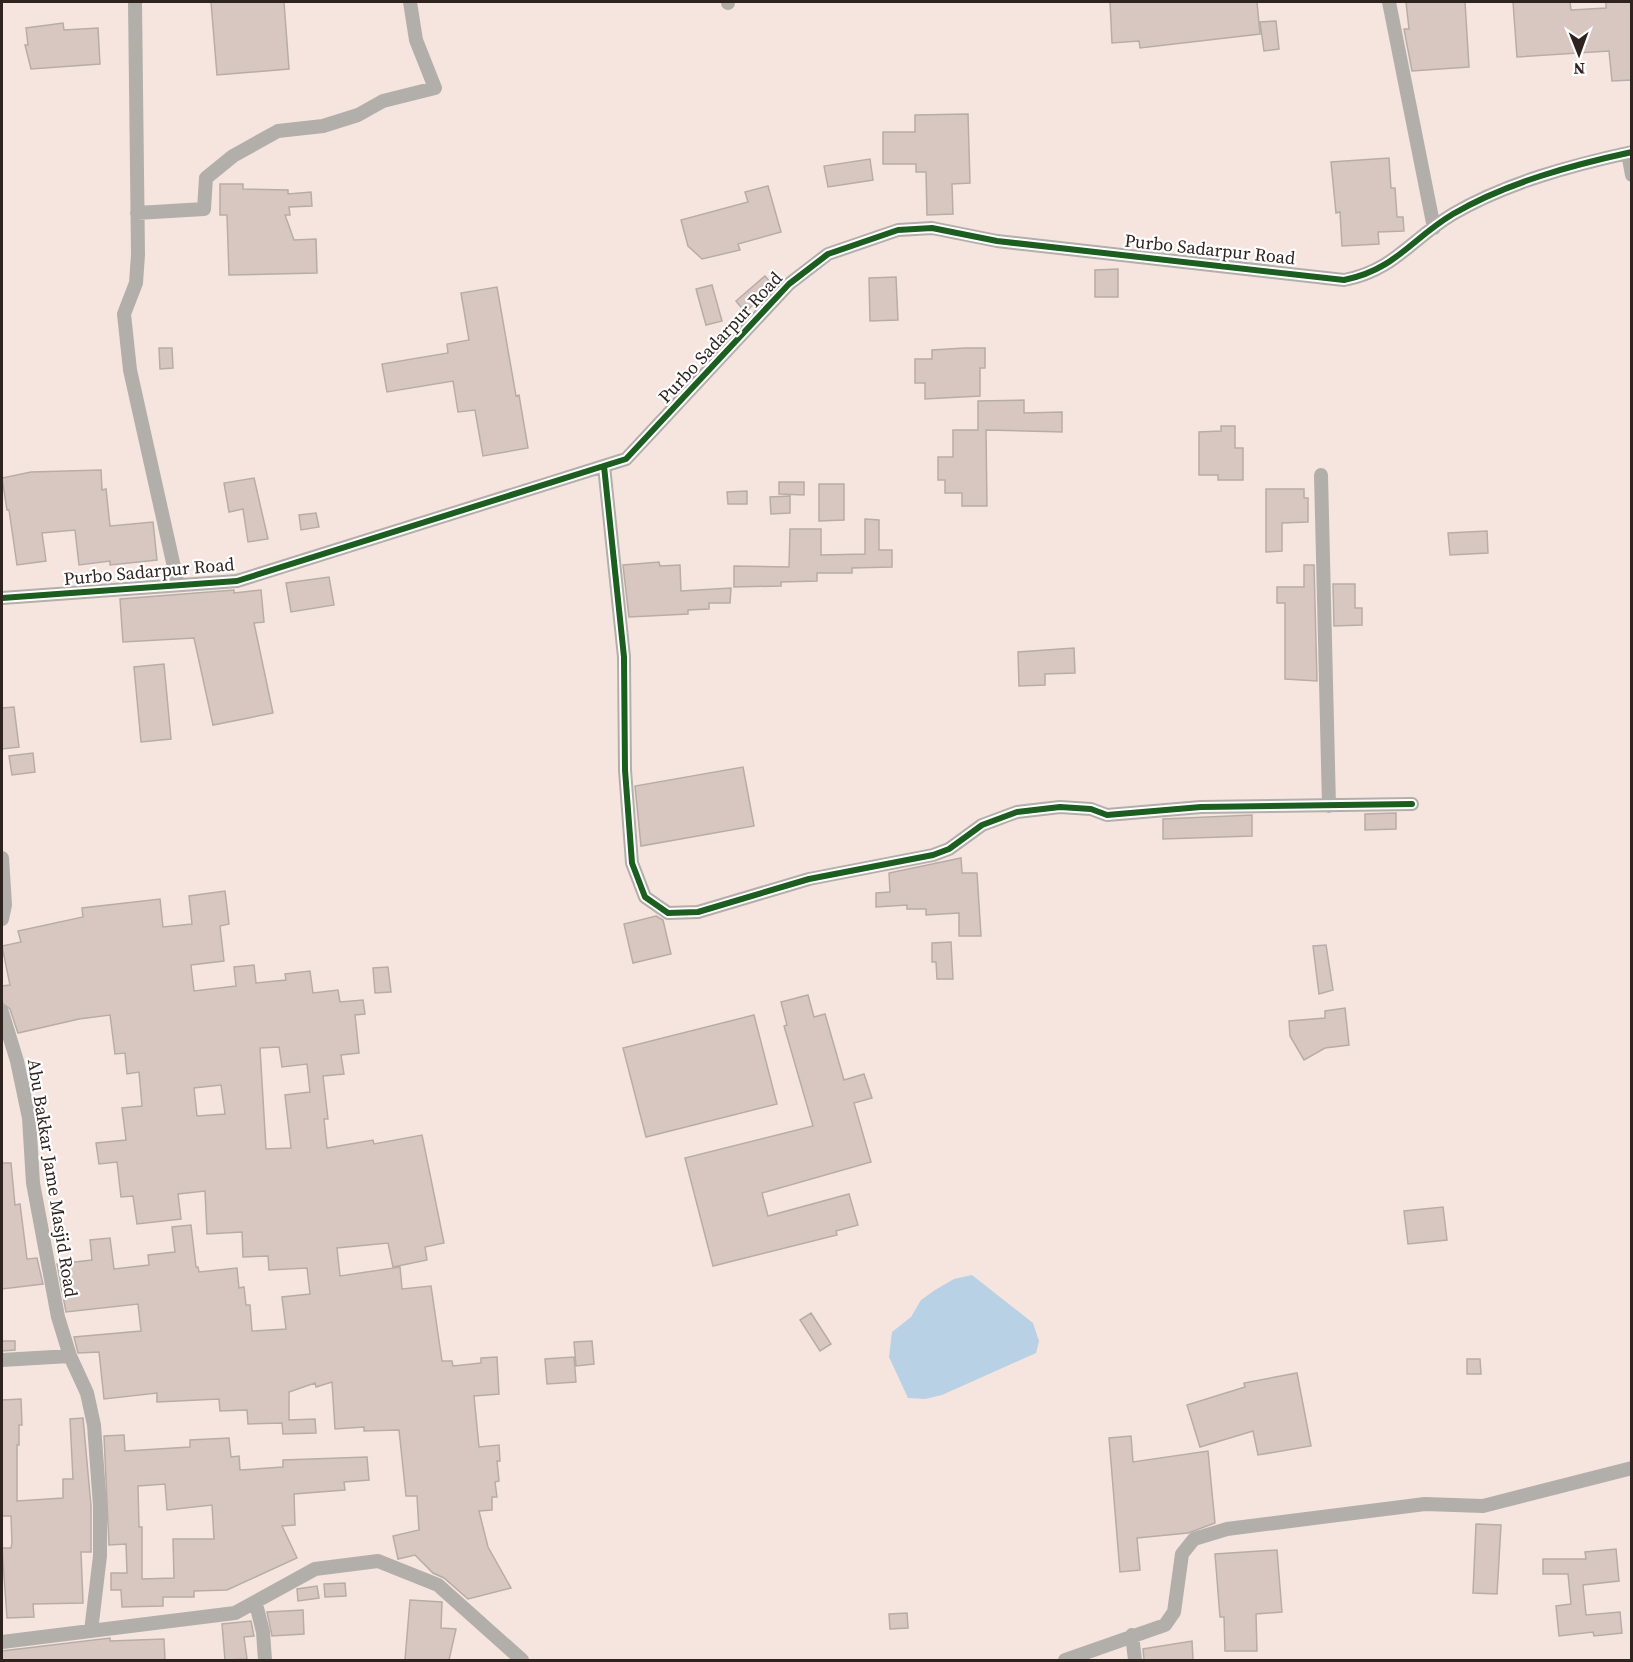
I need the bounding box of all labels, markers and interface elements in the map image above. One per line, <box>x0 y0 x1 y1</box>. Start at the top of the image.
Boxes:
north arrow <box>1549 24 1609 84</box>
text: N <box>1573 58 1585 80</box>
street label: Purbo Sadarpur Road <box>1123 228 1297 270</box>
street label: Purbo Sadarpur Road <box>652 266 788 408</box>
street label: Purbo Sadarpur Road <box>63 551 235 591</box>
street label: Abu Bakkar Jame Masjid Road <box>22 1057 84 1299</box>

